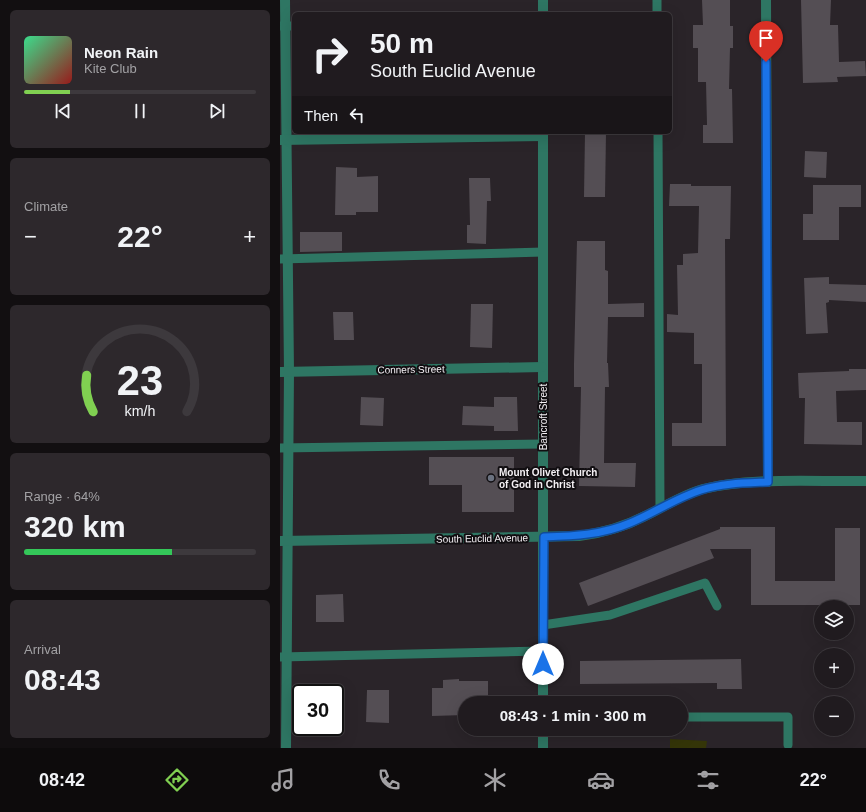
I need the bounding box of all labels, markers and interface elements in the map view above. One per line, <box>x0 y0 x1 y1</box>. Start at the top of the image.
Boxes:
pin <box>749 21 783 62</box>
icon: arrive <box>755 27 777 49</box>
icon: right <box>304 28 356 80</box>
text: 50 m <box>370 28 434 59</box>
text: Neon Rain <box>84 44 158 61</box>
text: Kite Club <box>84 61 137 76</box>
text: South Euclid Avenue <box>370 61 536 81</box>
icon: previous <box>52 100 74 122</box>
icon: pause <box>129 100 151 122</box>
icon: next <box>206 100 228 122</box>
icon: left <box>346 104 368 126</box>
text: Then <box>304 107 338 124</box>
text: Climate <box>24 199 68 214</box>
text: 22° <box>117 220 163 253</box>
text: − <box>24 224 37 249</box>
text: + <box>243 224 256 249</box>
text: 23 <box>117 357 163 404</box>
street label: Conners Street <box>377 363 445 376</box>
street label: Bancroft Street <box>538 383 549 450</box>
text: km/h <box>125 403 156 419</box>
place label: Mount Olivet Church of God in Christ <box>499 467 597 490</box>
marker: Mount Olivet Church of God in Christ <box>486 473 496 483</box>
text: Range · 64% <box>24 489 100 504</box>
text: 320 km <box>24 510 126 543</box>
street label: South Euclid Avenue <box>436 532 529 545</box>
map controls <box>814 600 854 736</box>
button: layers <box>814 600 854 640</box>
text: Arrival <box>24 642 61 657</box>
position arrow <box>522 643 564 685</box>
button: + <box>814 648 854 688</box>
text: 08:43 <box>24 663 101 696</box>
speed limit sign: 30 <box>292 684 344 736</box>
button: − <box>814 696 854 736</box>
text: 08:43 · 1 min · 300 m <box>500 707 646 724</box>
icon: directions <box>163 766 191 794</box>
icon: music <box>269 766 297 794</box>
icon: phone <box>375 766 403 794</box>
icon: climate <box>481 766 509 794</box>
icon: car <box>587 766 615 794</box>
icon: filters <box>694 766 722 794</box>
text: 08:42 <box>39 770 85 790</box>
text: 22° <box>800 770 827 790</box>

